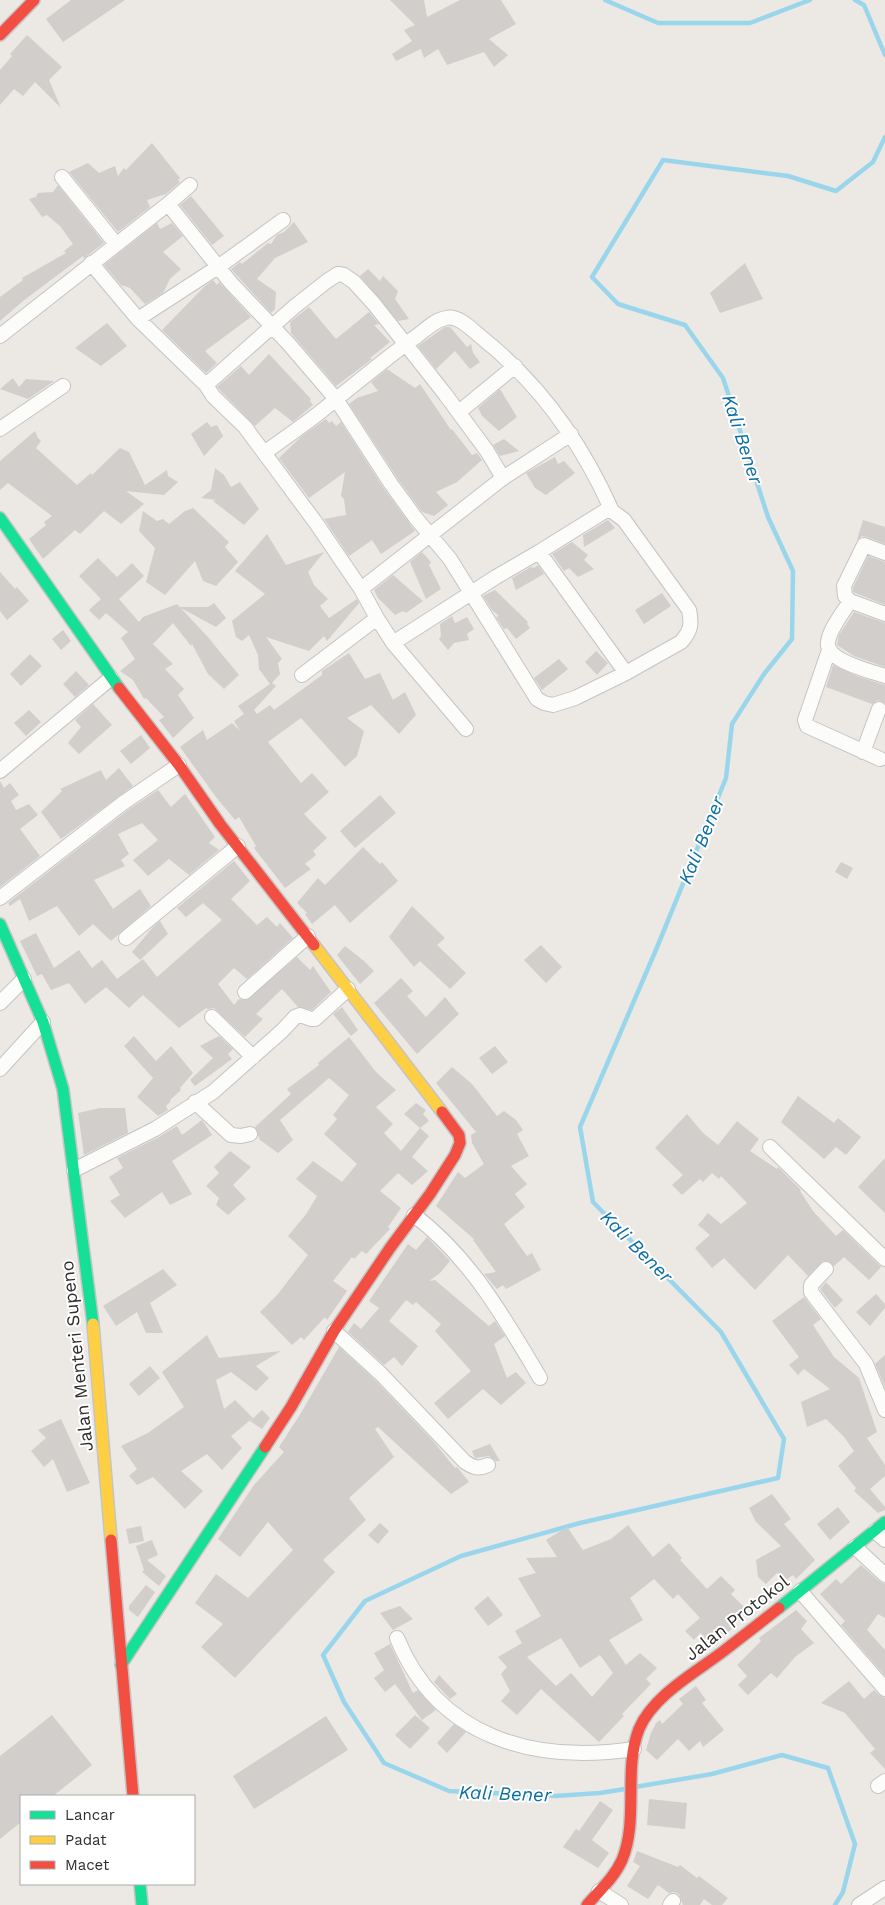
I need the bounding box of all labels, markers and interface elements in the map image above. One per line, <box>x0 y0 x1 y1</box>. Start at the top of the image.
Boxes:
water label: Kali Bener <box>717 392 768 487</box>
water label: Kali Bener <box>673 792 730 887</box>
water label: Kali Bener <box>596 1205 678 1288</box>
street label: Jalan Menteri Supeno <box>56 1259 97 1453</box>
street label: Jalan Protokol <box>680 1570 793 1665</box>
water label: Kali Bener <box>458 1780 552 1807</box>
legend <box>20 1795 195 1885</box>
text: Lancar <box>65 1806 115 1824</box>
text: Padat <box>65 1831 107 1849</box>
text: Macet <box>65 1856 110 1874</box>

